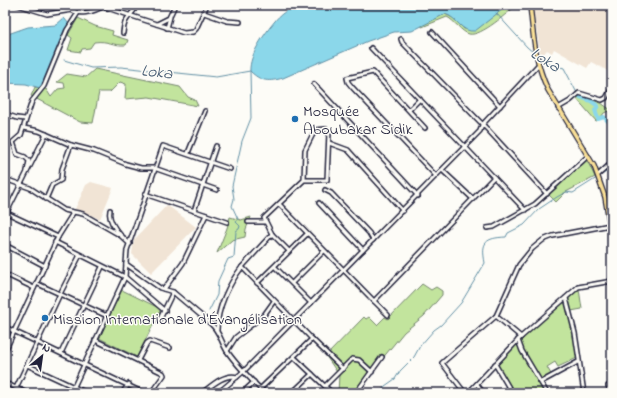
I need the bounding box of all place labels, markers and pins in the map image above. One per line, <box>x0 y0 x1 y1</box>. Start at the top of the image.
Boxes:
place label: Mosquée Aboubakar Sidik <box>303 100 413 142</box>
marker: Mosquée Aboubakar Sidik <box>290 114 300 124</box>
place label: Mission Internationale d'Évangélisation <box>53 308 302 332</box>
marker: Mission Internationale d'Évangélisation <box>40 313 50 323</box>

